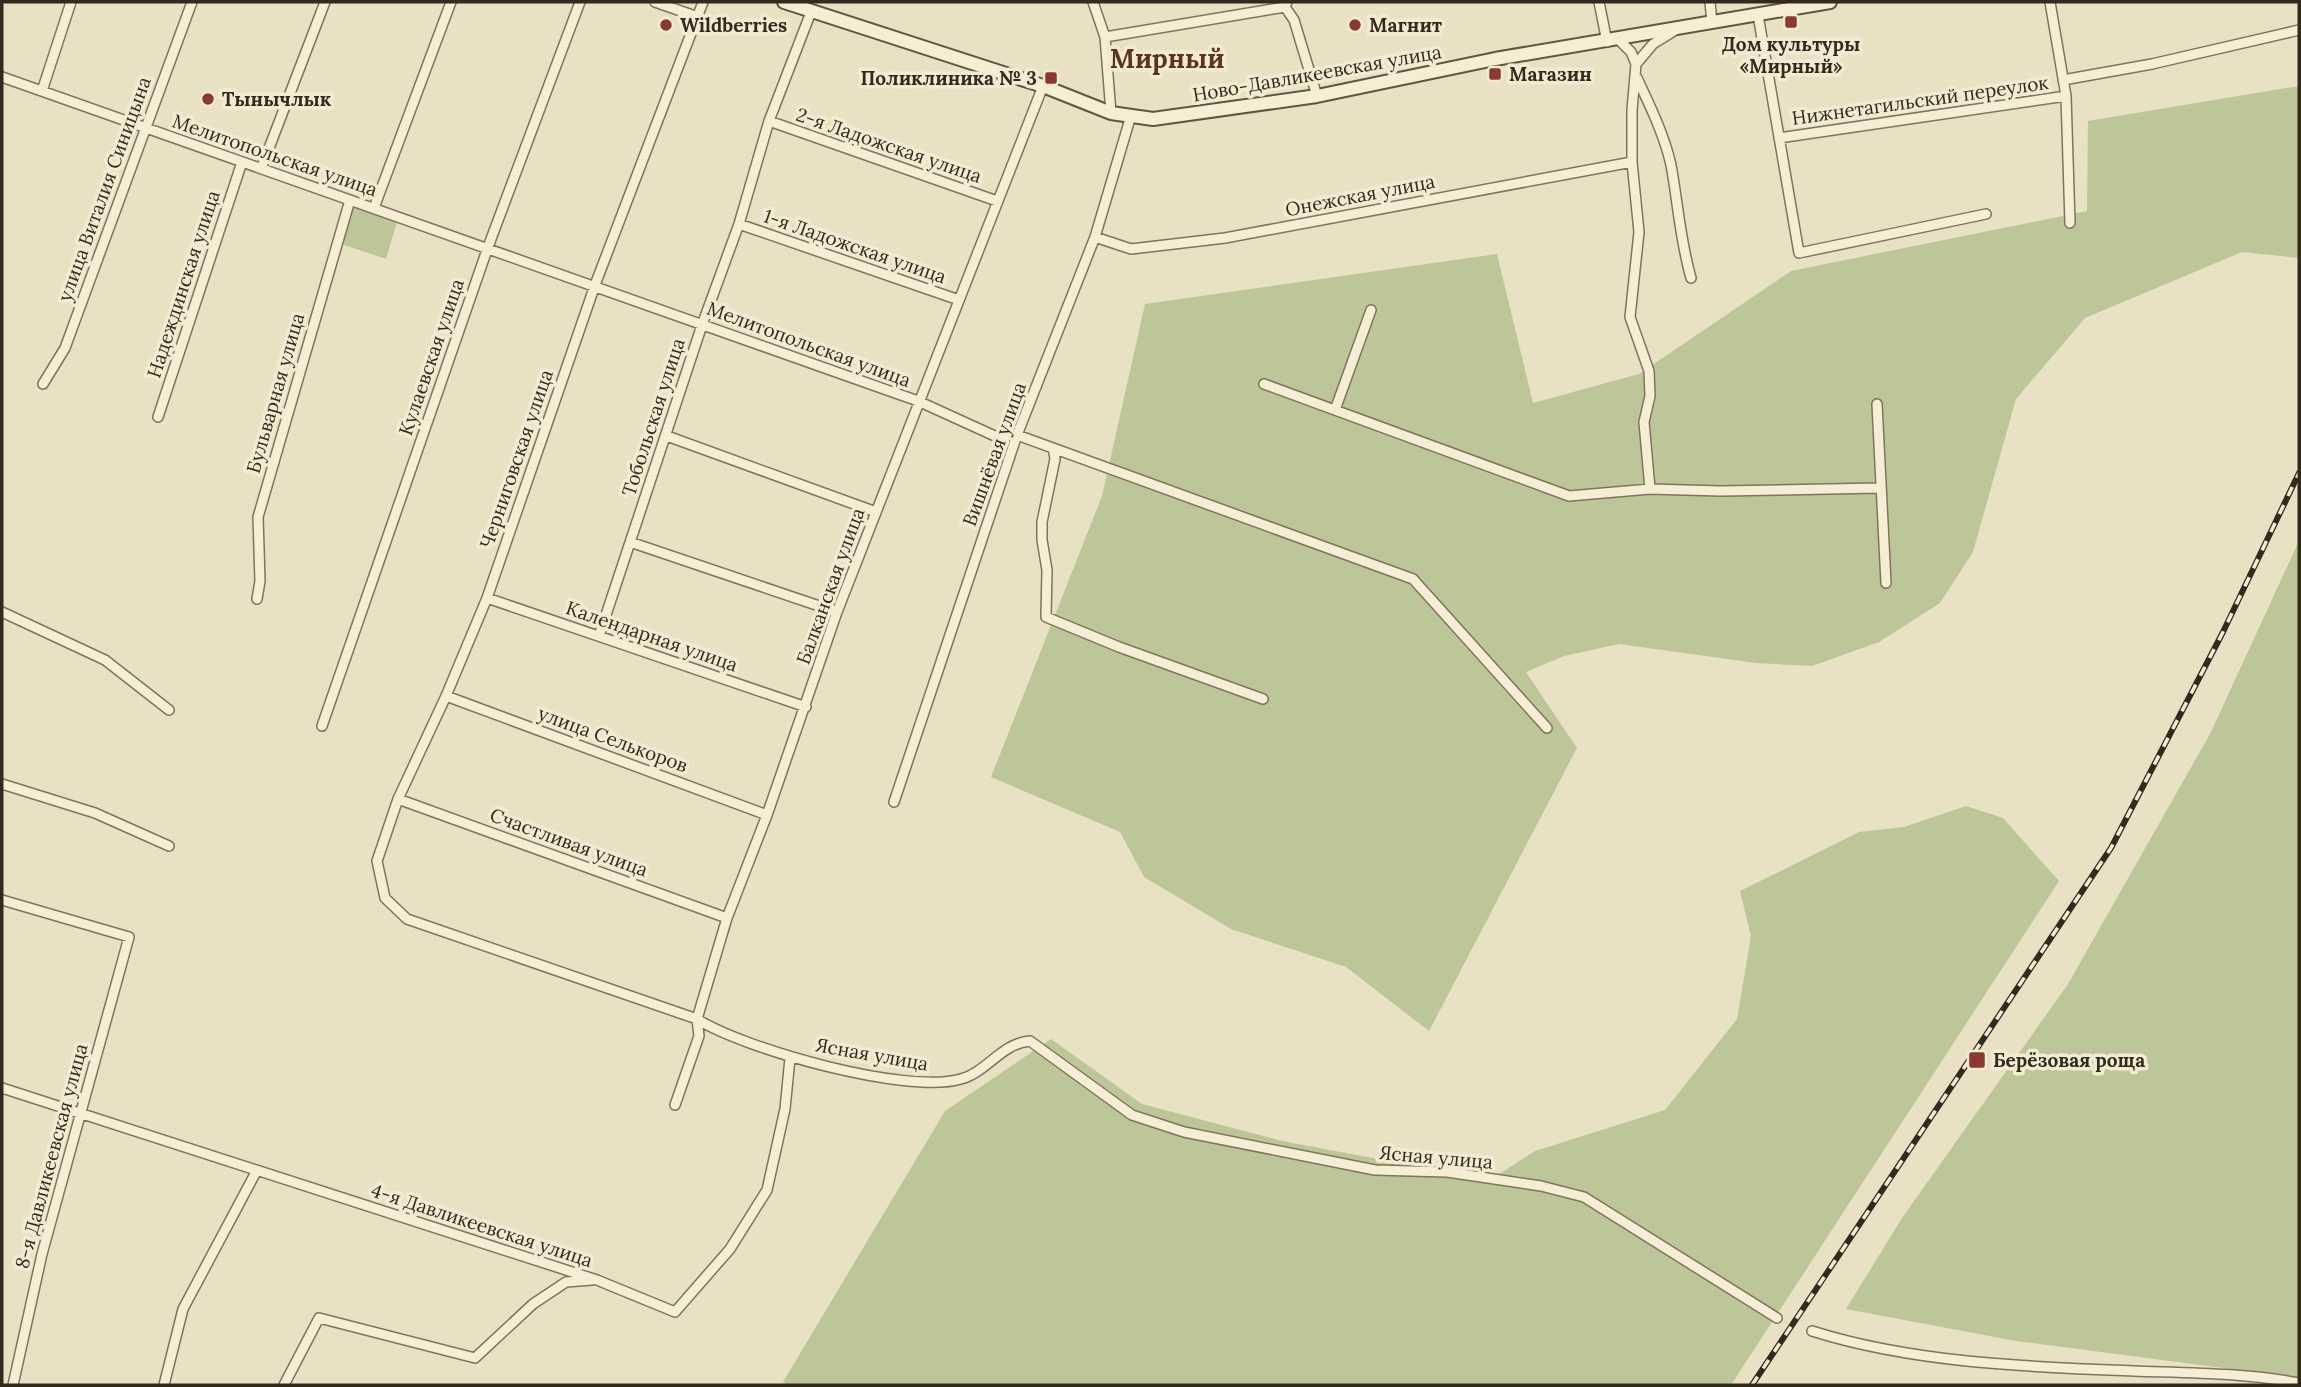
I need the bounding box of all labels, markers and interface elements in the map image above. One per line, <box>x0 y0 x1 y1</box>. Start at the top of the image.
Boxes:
place label: Wildberries <box>680 13 787 37</box>
place label: Магнит <box>1369 13 1442 37</box>
marker: Дом культуры «Мирный» <box>1783 14 1799 30</box>
marker: Wildberries <box>658 17 674 33</box>
marker: Магнит <box>1347 17 1363 33</box>
place label: Дом культуры «Мирный» <box>1722 32 1860 78</box>
street label: Ново-Давликеевская улица <box>1191 39 1444 107</box>
district label: Мирный <box>1110 42 1224 75</box>
place label: Магазин <box>1509 62 1592 86</box>
place label: Поликлиника № 3 <box>861 66 1037 90</box>
marker: Магазин <box>1487 66 1503 82</box>
marker: Поликлиника № 3 <box>1043 70 1059 86</box>
street label: Нижнетагильский переулок <box>1790 70 2051 130</box>
street label: улица Виталия Синицына <box>52 73 156 305</box>
place label: Тынычлык <box>222 87 331 111</box>
marker: Тынычлык <box>200 91 216 107</box>
street label: 2-я Ладожская улица <box>793 102 985 188</box>
street label: Мелитопольская улица <box>169 109 381 201</box>
street label: Онежская улица <box>1283 169 1437 221</box>
street label: Надеждинская улица <box>141 187 225 381</box>
street label: 1-я Ладожская улица <box>761 203 950 289</box>
street label: Кулаевская улица <box>393 275 469 438</box>
street label: Мелитопольская улица <box>704 296 914 392</box>
street label: Бульварная улица <box>241 310 309 476</box>
street label: Тобольская улица <box>616 335 690 499</box>
street label: Черниговская улица <box>474 366 558 552</box>
street label: Вишнёвая улица <box>957 379 1031 529</box>
street label: Балканская улица <box>791 504 870 668</box>
street label: Календарная улица <box>563 595 741 677</box>
street label: улица Селькоров <box>535 701 691 777</box>
street label: Счастливая улица <box>487 802 651 882</box>
street label: Ясная улица <box>814 1032 930 1076</box>
street label: 8-я Давликеевская улица <box>9 1041 93 1271</box>
place label: Берёзовая роща <box>1993 1048 2145 1072</box>
marker: Берёзовая роща <box>1967 1050 1987 1070</box>
street label: Ясная улица <box>1378 1140 1494 1174</box>
street label: 4-я Давликеевская улица <box>368 1178 596 1272</box>

